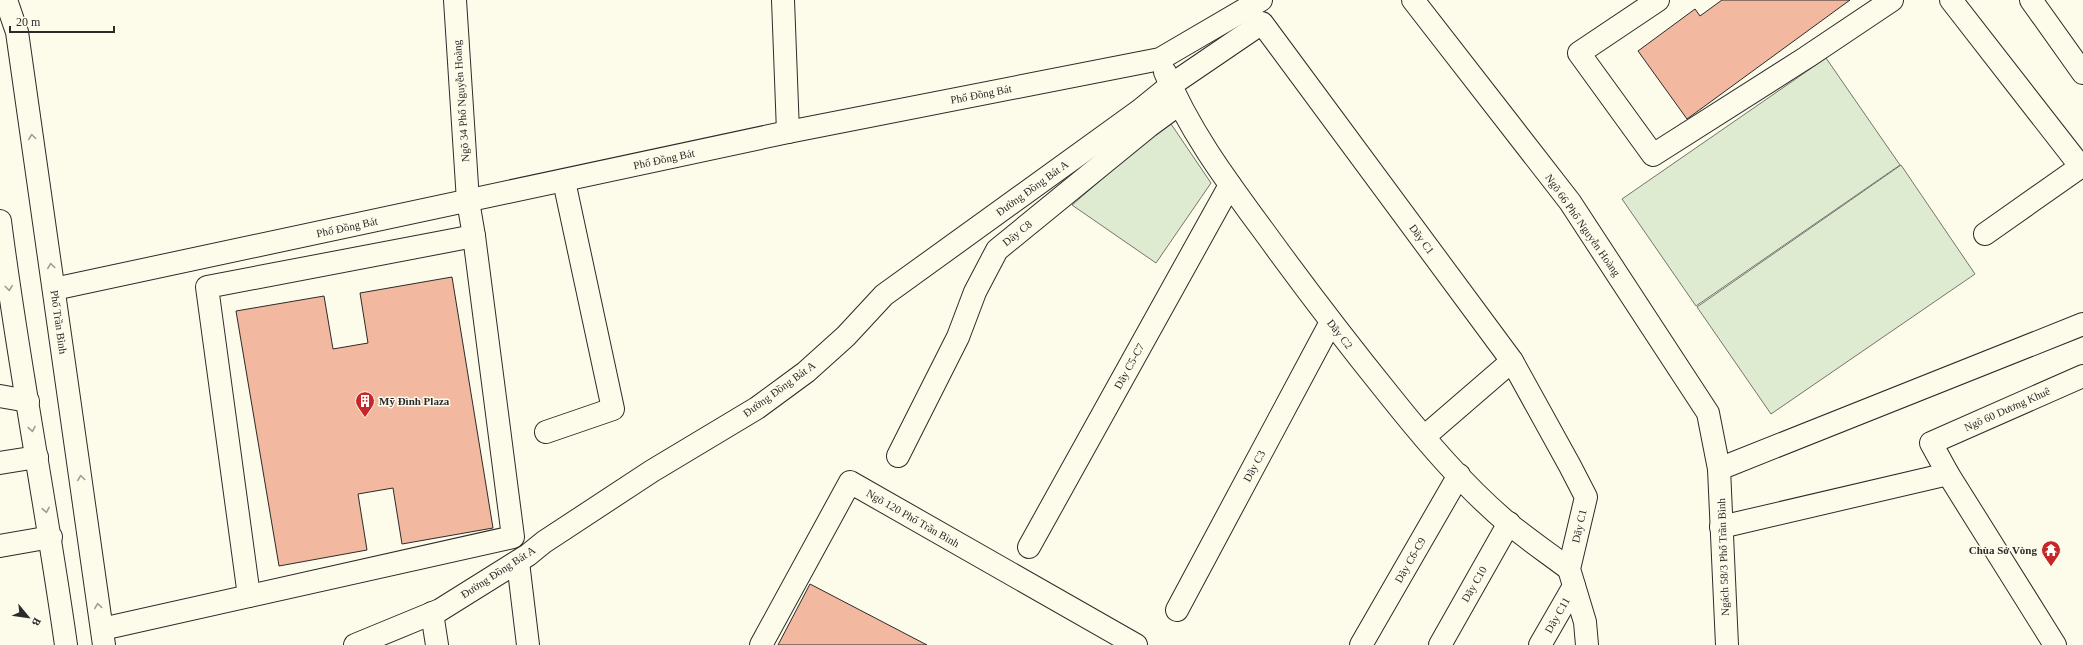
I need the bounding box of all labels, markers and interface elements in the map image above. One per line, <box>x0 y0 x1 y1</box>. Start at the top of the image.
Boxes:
scale bar <box>10 8 114 34</box>
text: 20 m <box>16 15 41 29</box>
street label: Ngõ 34 Phố Nguyễn Hoàng <box>451 39 471 162</box>
street label: Phố Đồng Bát <box>949 82 1013 106</box>
one-way arrow <box>28 134 37 140</box>
street label: Phố Đồng Bát <box>632 147 696 171</box>
street label: Đường Đồng Bát A <box>994 158 1070 218</box>
street label: Ngõ 66 Phố Nguyễn Hoàng <box>1543 172 1623 279</box>
street label: Phố Đồng Bát <box>315 215 379 239</box>
street label: Dãy C8 <box>1000 217 1034 248</box>
street label: Dãy C1 <box>1407 222 1437 256</box>
one-way arrow <box>47 263 56 269</box>
one-way arrow <box>4 285 13 291</box>
street label: Phố Trần Bình <box>49 289 69 355</box>
street label: Dãy C2 <box>1325 317 1355 351</box>
street label: Dãy C5-C7 <box>1112 341 1147 391</box>
street label: Đường Đồng Bát A <box>741 359 817 419</box>
street label: Ngõ 60 Dương Khuê <box>1962 385 2052 433</box>
building icon: Mỹ Đình Plaza <box>354 390 376 418</box>
place label: Mỹ Đình Plaza <box>379 395 450 407</box>
one-way arrow <box>28 426 36 432</box>
street label: Dãy C3 <box>1241 448 1267 484</box>
one-way arrow <box>76 475 85 481</box>
street label: Ngõ 120 Phố Trần Bình <box>864 487 962 550</box>
street label: Ngách 58/3 Phố Trần Bình <box>1715 497 1731 616</box>
one-way arrow <box>42 507 50 513</box>
street label: Dãy C1 <box>1569 508 1589 544</box>
street label: Dãy C6-C9 <box>1392 535 1428 585</box>
temple icon: Chùa Sở Vòng <box>2040 539 2062 567</box>
street label: Đường Đồng Bát A <box>459 544 537 600</box>
place label: Chùa Sở Vòng <box>1969 544 2037 556</box>
street label: Dãy C10 <box>1459 564 1489 604</box>
street label: Dãy C11 <box>1542 595 1572 635</box>
north arrow <box>8 597 48 637</box>
one-way arrow <box>94 603 103 609</box>
text: B <box>29 616 44 629</box>

